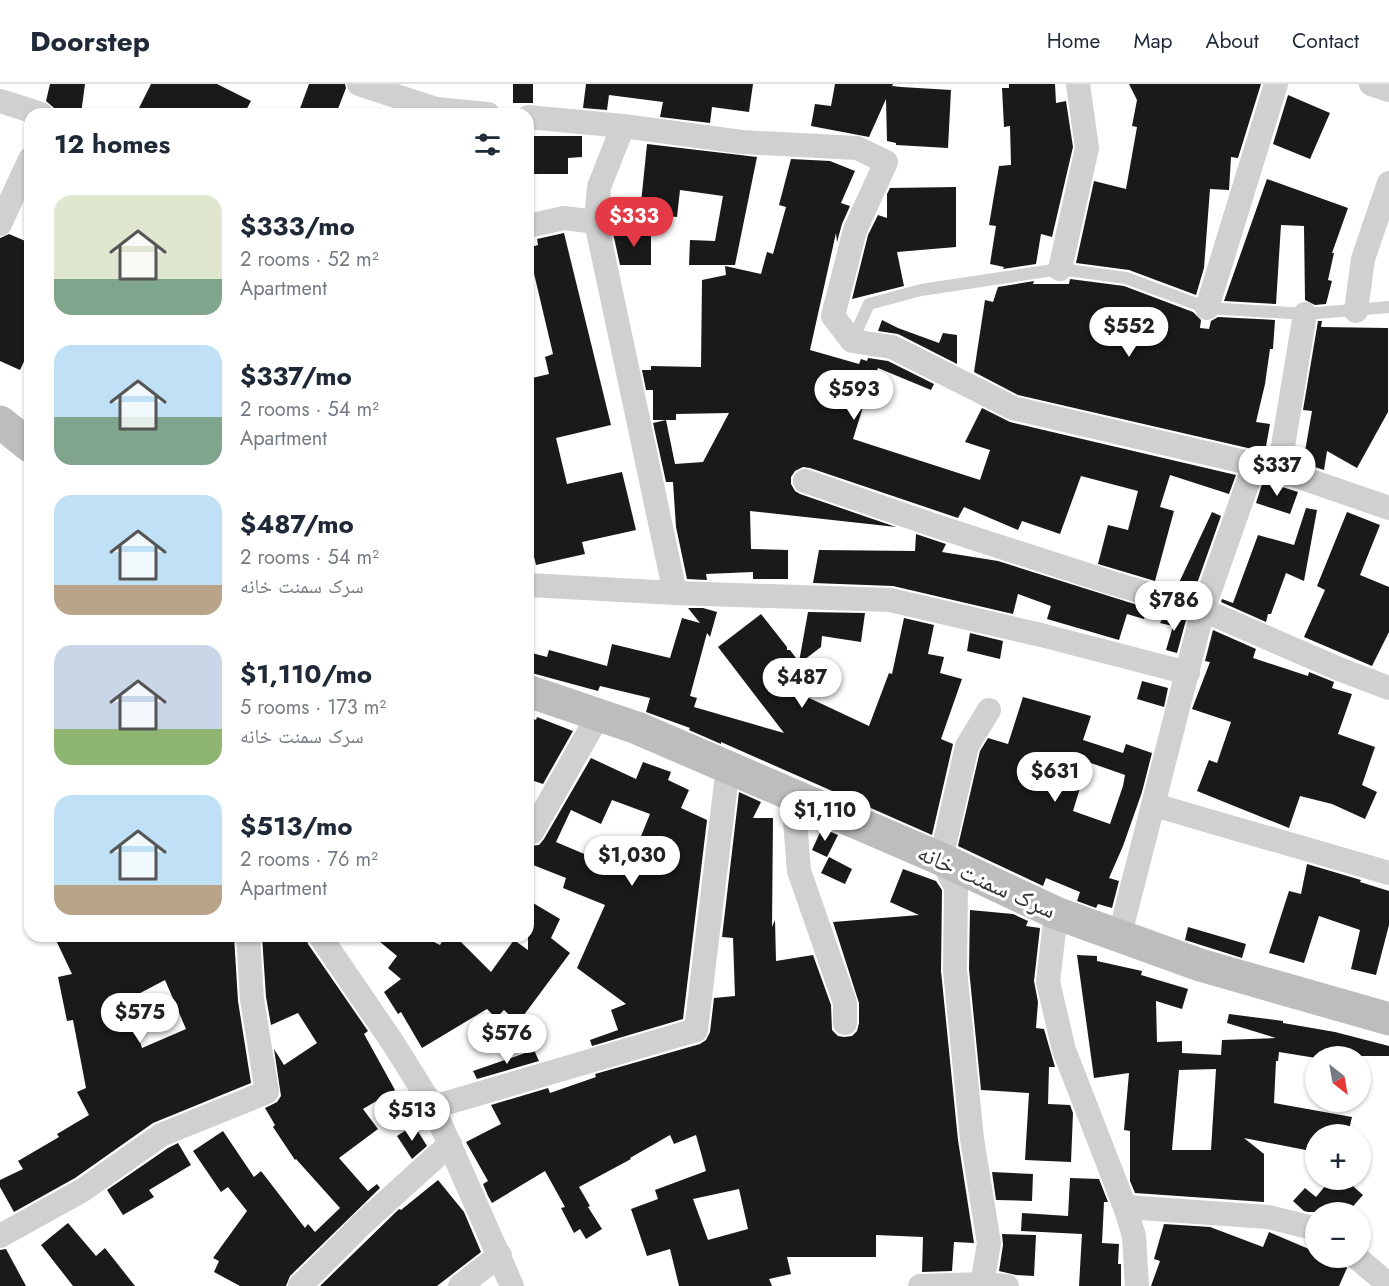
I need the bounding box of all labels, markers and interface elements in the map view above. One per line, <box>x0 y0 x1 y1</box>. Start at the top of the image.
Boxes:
text: Doorstep <box>30 21 150 62</box>
text: Home <box>1047 26 1100 56</box>
text: Map <box>1133 26 1173 56</box>
text: About <box>1206 26 1259 56</box>
text: Contact <box>1292 26 1359 56</box>
text: 12 homes <box>54 125 170 163</box>
icon: filters <box>471 128 504 161</box>
pin: $333 <box>598 197 670 248</box>
text: $333 <box>609 202 659 231</box>
text: $333/mo <box>240 207 355 245</box>
icon: home <box>102 219 174 291</box>
text: 2 rooms · 52 m² <box>240 245 379 274</box>
text: Apartment <box>240 274 327 303</box>
pin: $552 <box>1093 307 1165 358</box>
text: $552 <box>1103 312 1155 341</box>
text: $337/mo <box>240 357 352 395</box>
icon: home <box>102 369 174 441</box>
pin: $593 <box>818 370 890 421</box>
text: $593 <box>828 375 880 404</box>
text: 2 rooms · 54 m² <box>240 395 379 424</box>
text: Apartment <box>240 424 327 453</box>
pin: $337 <box>1241 446 1313 497</box>
text: $337 <box>1252 451 1302 480</box>
text: $487/mo <box>240 505 354 543</box>
icon: home <box>102 519 174 591</box>
text: 2 rooms · 54 m² <box>240 543 379 572</box>
text: سرک سمنت خانه <box>240 572 364 601</box>
pin: $786 <box>1138 581 1210 632</box>
text: $786 <box>1149 586 1199 615</box>
text: $1,110/mo <box>240 655 372 693</box>
pin: $487 <box>766 658 838 709</box>
text: $487 <box>777 663 827 692</box>
icon: home <box>102 669 174 741</box>
text: 5 rooms · 173 m² <box>240 693 386 722</box>
text: سرک سمنت خانه <box>240 722 364 751</box>
pin: $631 <box>1019 752 1091 803</box>
text: $631 <box>1031 757 1079 786</box>
pin: $1,110 <box>776 791 874 842</box>
text: $1,110 <box>794 796 856 825</box>
text: $513/mo <box>240 807 353 845</box>
icon: home <box>102 819 174 891</box>
street label: سرک سمنت خانه <box>912 835 1062 927</box>
pin: $1,030 <box>583 836 681 887</box>
text: $1,030 <box>598 841 666 870</box>
text: 2 rooms · 76 m² <box>240 845 378 874</box>
text: Apartment <box>240 874 327 903</box>
pin: $575 <box>104 993 176 1044</box>
text: $575 <box>115 998 165 1027</box>
pin: $576 <box>471 1014 543 1065</box>
text: $576 <box>482 1019 532 1048</box>
north arrow <box>1305 1046 1371 1112</box>
map controls <box>1305 1046 1371 1268</box>
pin: $513 <box>376 1091 448 1142</box>
text: $513 <box>388 1096 436 1125</box>
button: + <box>1305 1124 1371 1190</box>
button: − <box>1305 1202 1371 1268</box>

